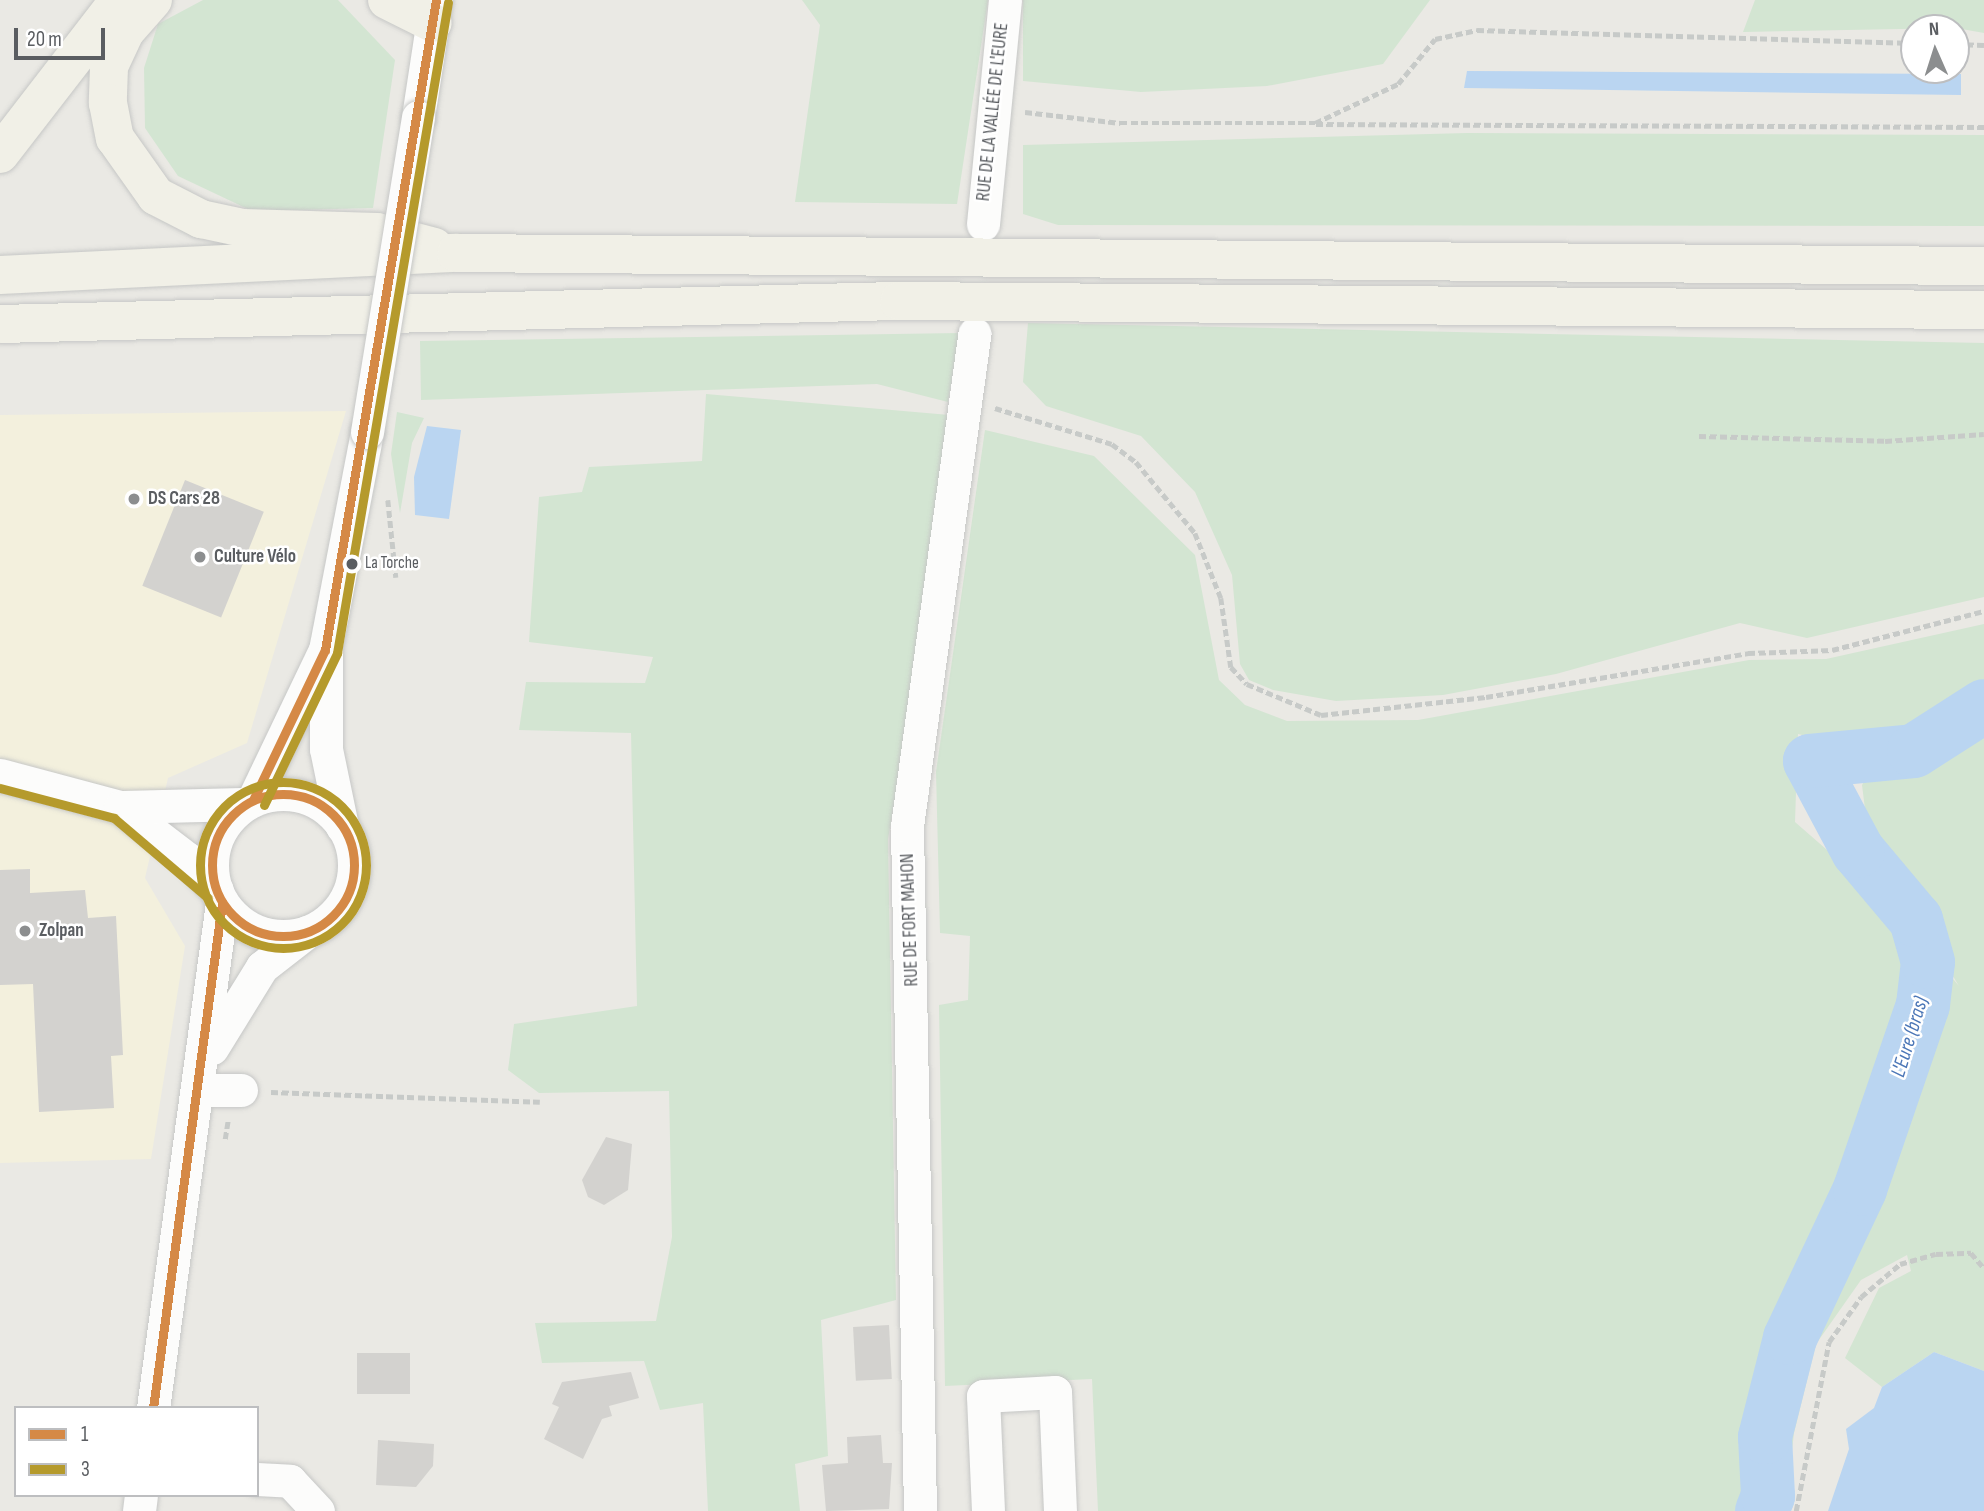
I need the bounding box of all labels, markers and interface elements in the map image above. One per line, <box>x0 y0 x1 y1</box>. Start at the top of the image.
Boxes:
scale bar <box>18 14 108 58</box>
north arrow <box>1900 14 1970 84</box>
text: N <box>1928 18 1940 41</box>
street label: RUE DE LA VALLÉE DE L'EURE <box>972 22 1014 202</box>
text: 20 m <box>27 27 62 52</box>
place label: DS Cars 28 <box>148 488 220 510</box>
marker: DS Cars 28 <box>126 491 142 507</box>
place label: Culture Vélo <box>214 546 296 568</box>
marker: Culture Vélo <box>192 549 208 565</box>
place label: La Torche <box>365 554 419 574</box>
marker: La Torche <box>345 557 359 571</box>
street label: RUE DE FORT MAHON <box>896 853 924 987</box>
place label: Zolpan <box>39 920 84 942</box>
marker: Zolpan <box>17 923 33 939</box>
water label: L'Eure (bras) <box>1886 994 1934 1080</box>
legend <box>14 1406 259 1497</box>
text: 1 <box>81 1422 88 1447</box>
text: 3 <box>81 1457 90 1482</box>

